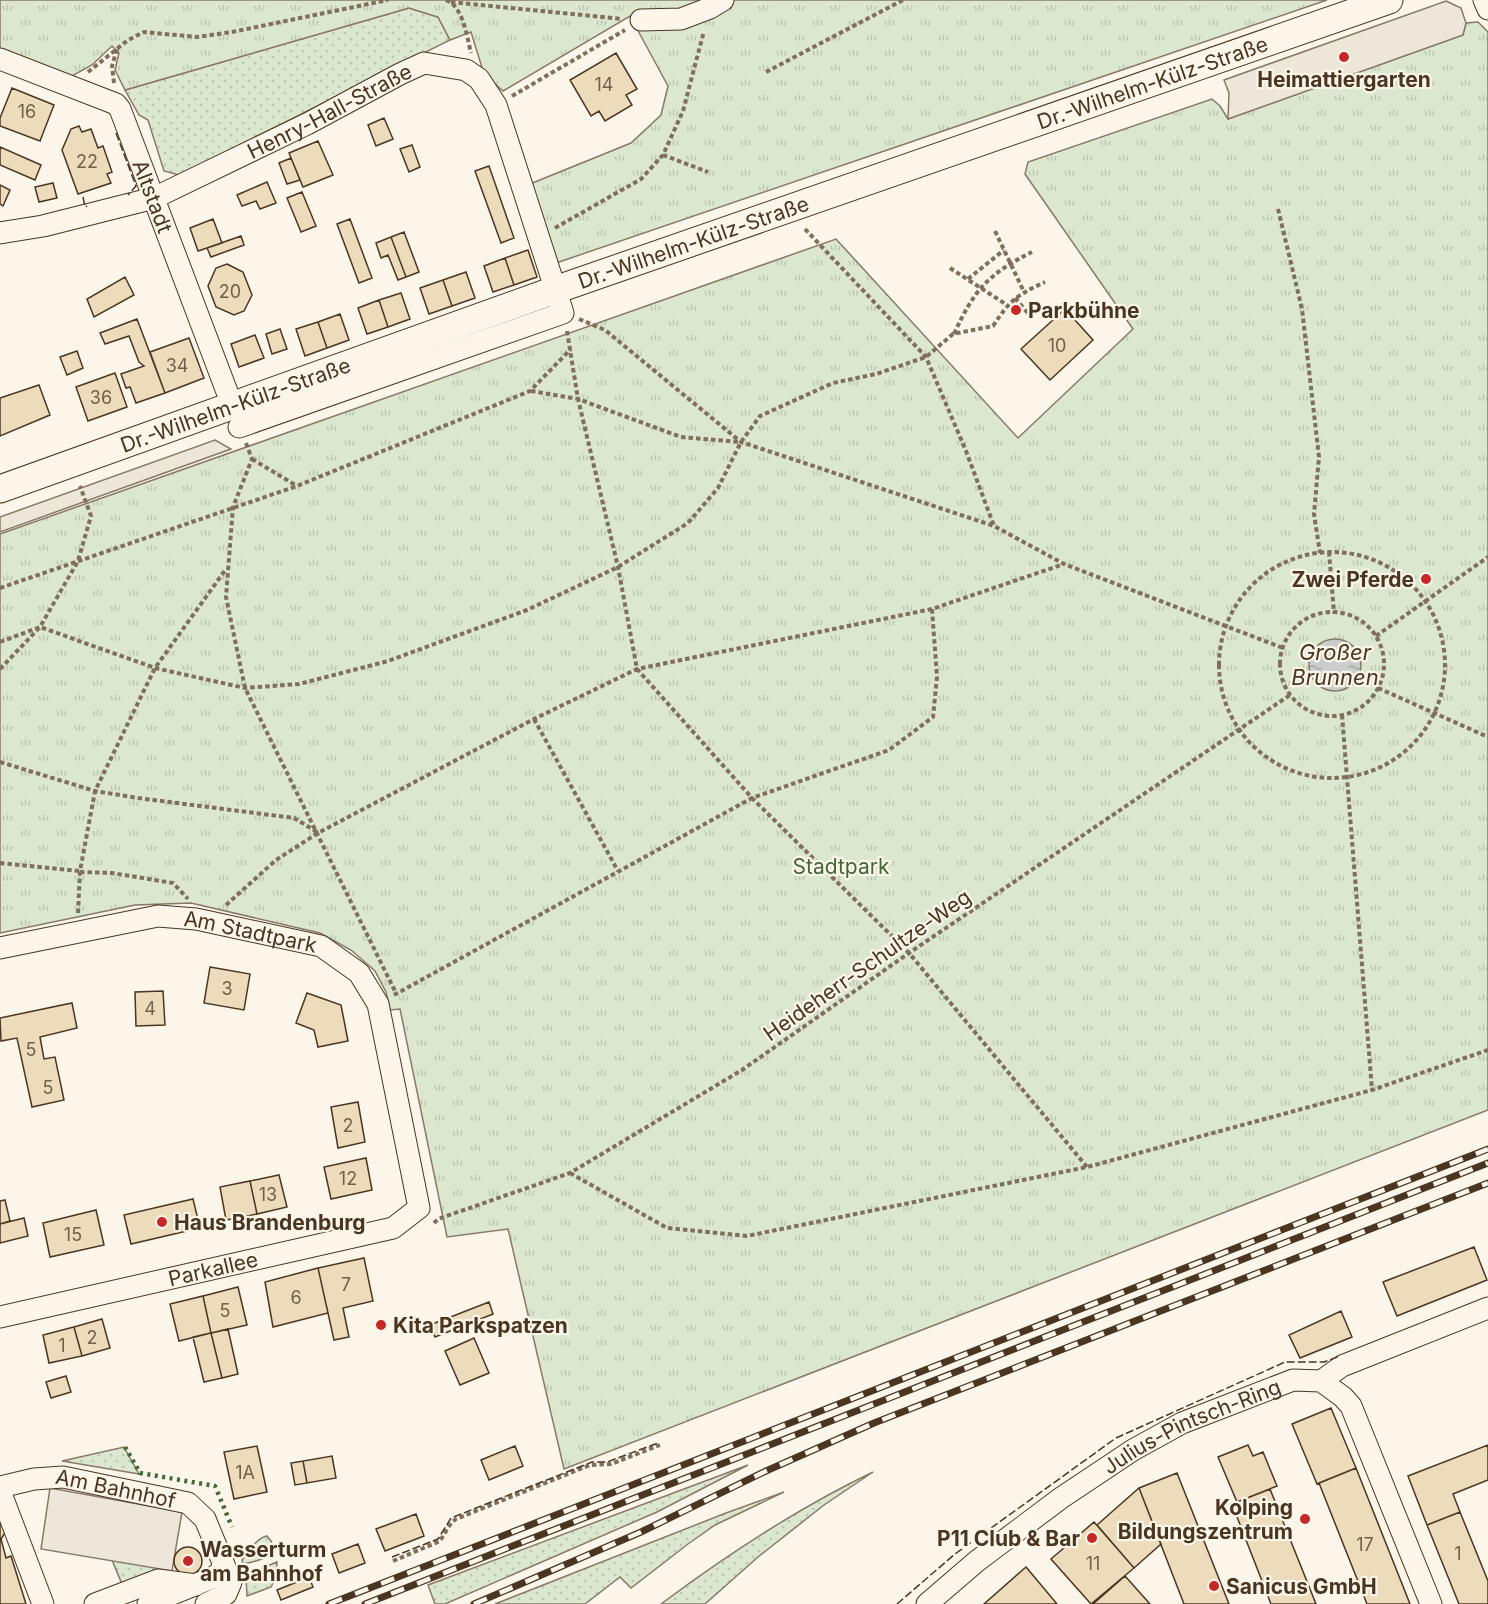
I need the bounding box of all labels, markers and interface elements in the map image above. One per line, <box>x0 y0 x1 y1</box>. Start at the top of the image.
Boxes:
street label: Dr.-Wilhelm-Külz-Straße <box>1034 31 1271 134</box>
marker: Heimattiergarten <box>1337 50 1351 64</box>
street label: Henry-Hall-Straße <box>243 58 415 163</box>
place label: Heimattiergarten <box>1257 67 1431 92</box>
house number: 14 <box>595 74 613 95</box>
house number: 16 <box>18 101 36 122</box>
house number: 22 <box>76 151 98 172</box>
street label: Altstadt <box>128 156 178 236</box>
street label: Dr.-Wilhelm-Külz-Straße <box>575 190 812 294</box>
house number: 20 <box>219 281 241 302</box>
place label: Parkbühne <box>1028 298 1140 323</box>
marker: Parkbühne <box>1009 303 1023 317</box>
house number: 10 <box>1048 335 1066 356</box>
street label: Dr.-Wilhelm-Külz-Straße <box>117 352 354 457</box>
house number: 34 <box>166 355 188 376</box>
house number: 36 <box>90 387 112 408</box>
place label: Zwei Pferde <box>1292 567 1414 592</box>
marker: Zwei Pferde <box>1419 572 1433 586</box>
water label: Großer Brunnen <box>1291 639 1379 690</box>
park label: Stadtpark <box>793 854 890 879</box>
street label: Heideherr-Schultze-Weg <box>759 884 975 1046</box>
street label: Am Stadtpark <box>183 906 320 957</box>
house number: 3 <box>221 978 233 999</box>
house number: 4 <box>144 998 156 1019</box>
house number: 5 <box>26 1039 36 1060</box>
house number: 5 <box>43 1077 53 1098</box>
house number: 2 <box>343 1115 353 1136</box>
house number: 12 <box>339 1168 357 1189</box>
house number: 13 <box>259 1184 277 1205</box>
place label: Haus Brandenburg <box>174 1210 366 1235</box>
marker: Haus Brandenburg <box>155 1215 169 1229</box>
house number: 15 <box>64 1224 82 1245</box>
street label: Parkallee <box>166 1247 260 1291</box>
house number: 7 <box>341 1274 351 1295</box>
house number: 6 <box>290 1287 302 1308</box>
house number: 5 <box>220 1300 230 1321</box>
place label: Kita Parkspatzen <box>393 1313 568 1338</box>
marker: Kita Parkspatzen <box>374 1318 388 1332</box>
house number: 2 <box>87 1327 97 1348</box>
house number: 1 <box>58 1335 66 1356</box>
street label: Julius-Pintsch-Ring <box>1098 1373 1284 1479</box>
house number: 1A <box>235 1462 255 1483</box>
street label: Am Bahnhof <box>54 1463 178 1513</box>
place label: Kolping Bildungszentrum <box>1118 1495 1293 1544</box>
marker: Kolping Bildungszentrum <box>1298 1512 1312 1526</box>
place label: P11 Club & Bar <box>937 1526 1080 1551</box>
marker: P11 Club & Bar <box>1085 1531 1099 1545</box>
house number: 17 <box>1356 1534 1374 1555</box>
place label: Wasserturm am Bahnhof <box>200 1537 326 1586</box>
house number: 1 <box>1454 1543 1462 1564</box>
house number: 11 <box>1086 1553 1100 1574</box>
marker: Wasserturm am Bahnhof <box>181 1554 195 1568</box>
place label: Sanicus GmbH <box>1226 1574 1377 1599</box>
marker: Sanicus GmbH <box>1207 1579 1221 1593</box>

